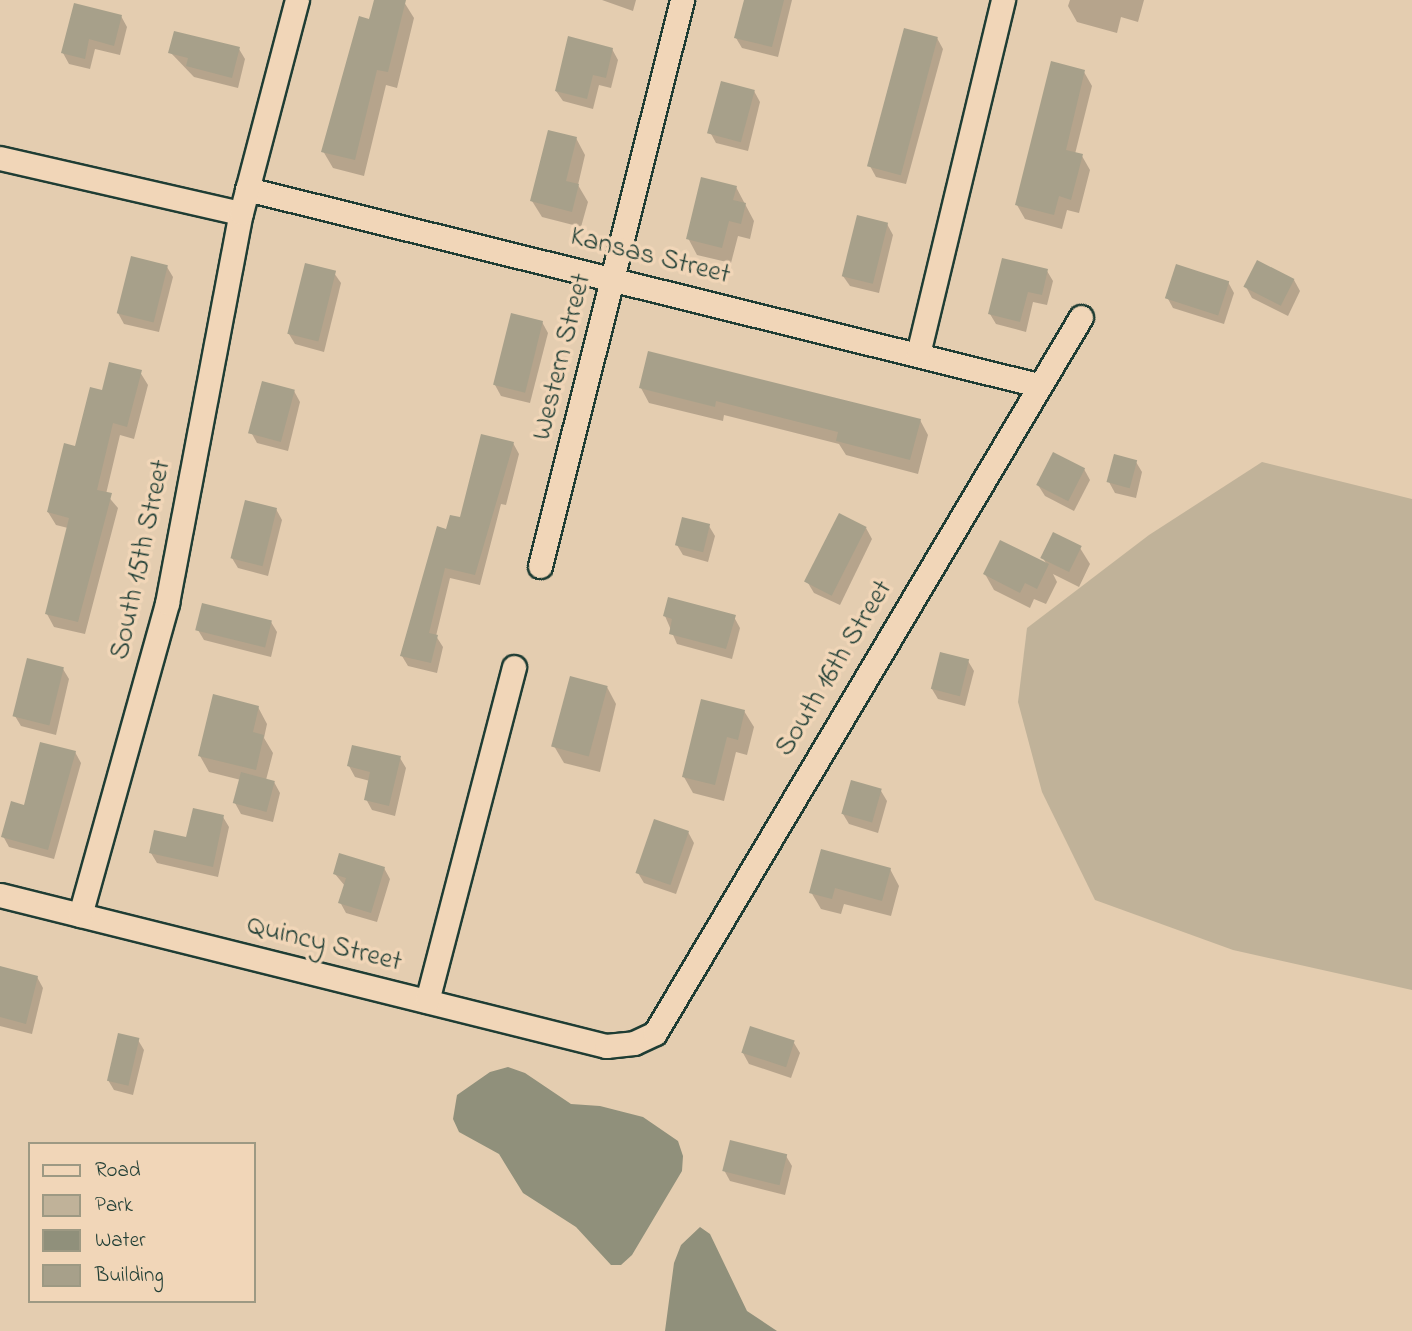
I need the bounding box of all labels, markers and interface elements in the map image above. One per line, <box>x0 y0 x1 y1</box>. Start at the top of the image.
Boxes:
street label: Kansas Street <box>567 221 733 293</box>
street label: Western Street <box>526 270 600 444</box>
street label: South 15th Street <box>104 457 180 663</box>
street label: South 16th Street <box>769 575 901 763</box>
street label: Quincy Street <box>243 910 405 980</box>
legend <box>28 1142 256 1303</box>
text: Road <box>95 1156 141 1186</box>
text: Park <box>95 1191 133 1221</box>
text: Water <box>95 1226 146 1256</box>
text: Building <box>95 1261 164 1291</box>

